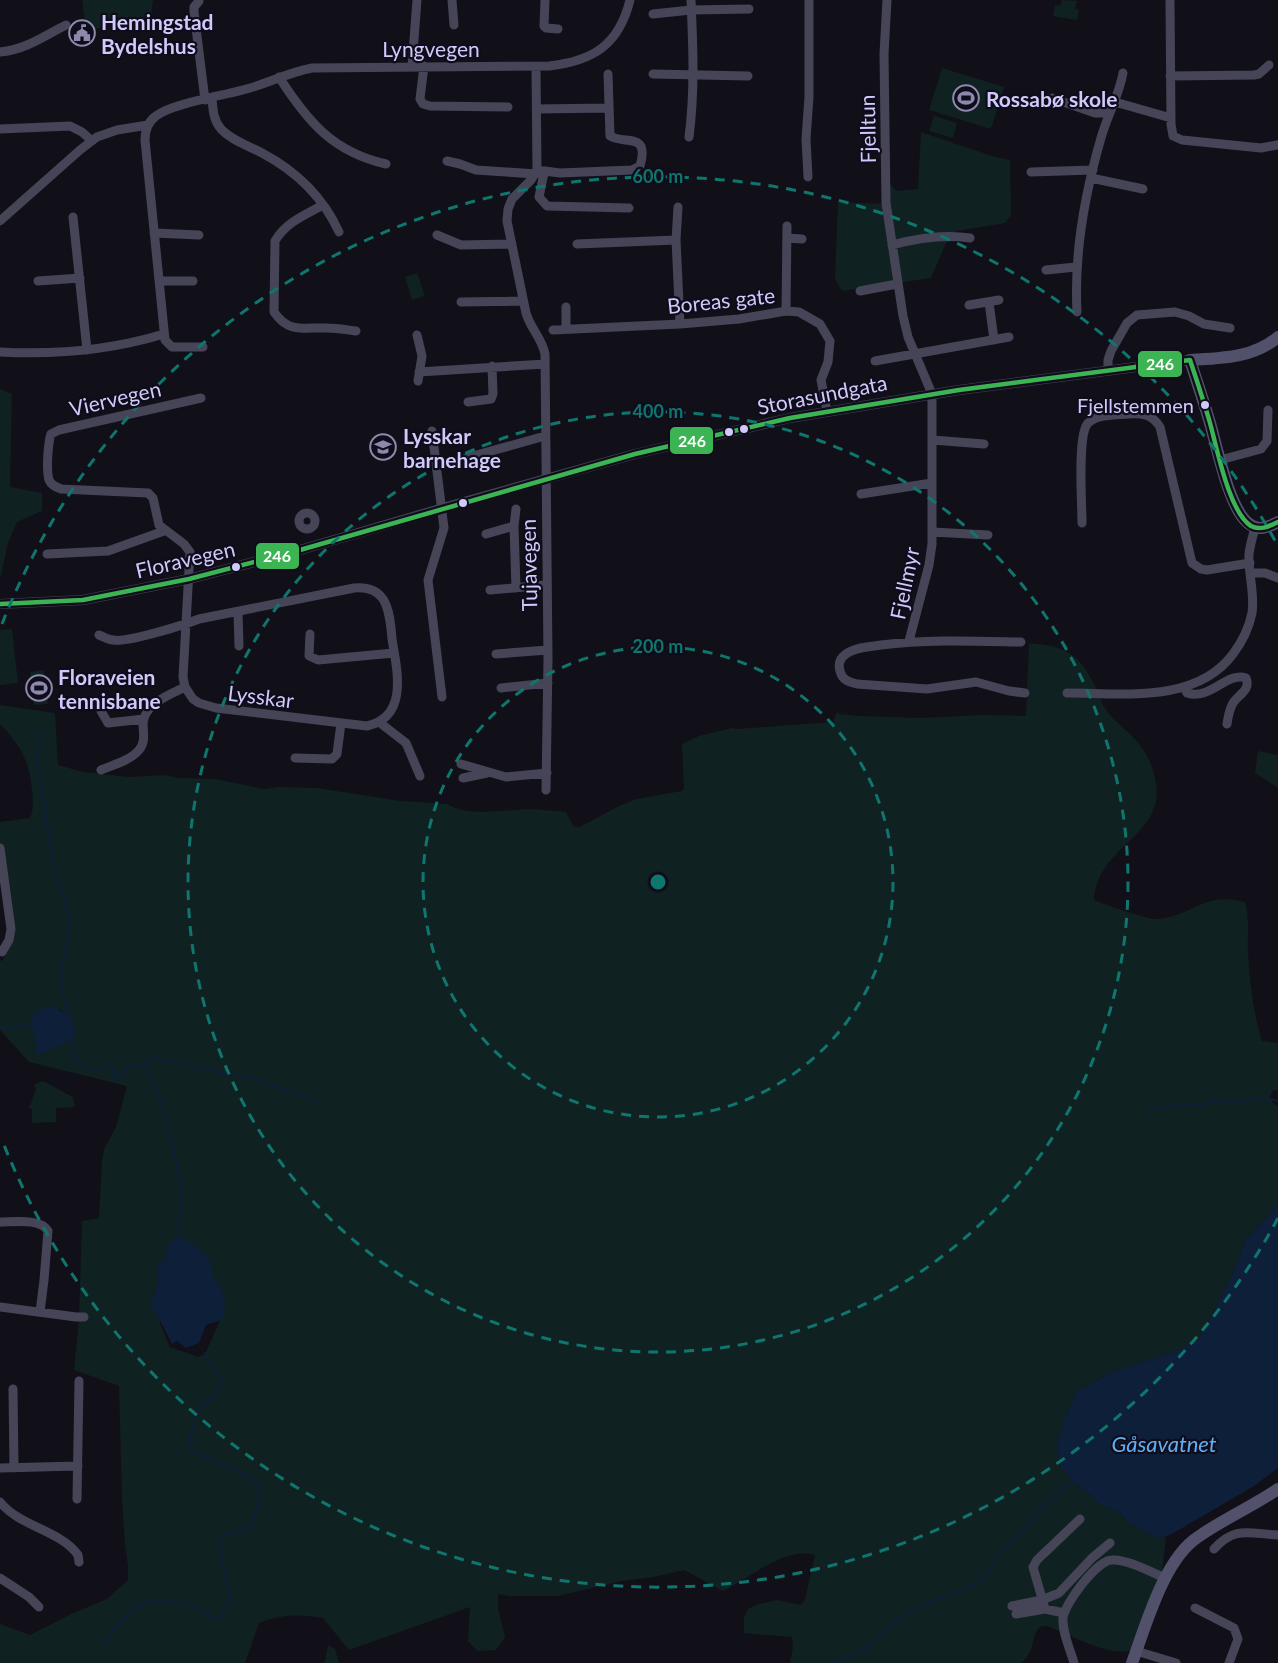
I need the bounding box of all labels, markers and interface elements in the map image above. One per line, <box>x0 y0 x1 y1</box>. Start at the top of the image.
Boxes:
place label: Hemingstad Bydelshus <box>101 9 214 58</box>
public building icon: Hemingstad Bydelshus <box>67 18 97 48</box>
street label: Lyngvegen <box>382 36 480 61</box>
sports icon: Rossabø skole <box>951 83 981 113</box>
place label: Rossabø skole <box>986 86 1117 111</box>
street label: Fjelltun <box>854 94 880 164</box>
text: 600 m <box>633 165 683 187</box>
street label: Boreas gate <box>666 282 776 318</box>
line badge: 246 <box>1137 350 1183 378</box>
text: 246 <box>1146 354 1174 373</box>
street label: Storasundgata <box>755 369 889 419</box>
street label: Viervegen <box>67 375 163 421</box>
place label: Fjellstemmen <box>1077 393 1194 417</box>
marker: Fjellstemmen <box>1199 399 1211 411</box>
text: 400 m <box>633 400 683 422</box>
place label: Lysskar barnehage <box>403 423 501 472</box>
unlabelled marker <box>738 423 750 435</box>
line badge: 246 <box>669 426 714 455</box>
unlabelled marker <box>723 426 735 438</box>
text: 246 <box>678 431 706 450</box>
school or university icon: Lysskar barnehage <box>368 432 398 462</box>
unlabelled marker <box>457 497 469 509</box>
street label: Tujavegen <box>515 519 541 611</box>
street label: Floravegen <box>133 535 237 583</box>
line badge: 246 <box>255 542 300 570</box>
street label: Fjellmyr <box>884 544 924 621</box>
text: 246 <box>263 546 291 565</box>
unlabelled marker <box>230 561 242 573</box>
text: 200 m <box>633 635 683 657</box>
place label: Floraveien tennisbane <box>58 664 161 713</box>
sports icon: Floraveien tennisbane <box>24 673 54 703</box>
street label: Lysskar <box>227 680 296 712</box>
centre of rings <box>648 872 668 892</box>
water label: Gåsavatnet <box>1111 1430 1217 1457</box>

